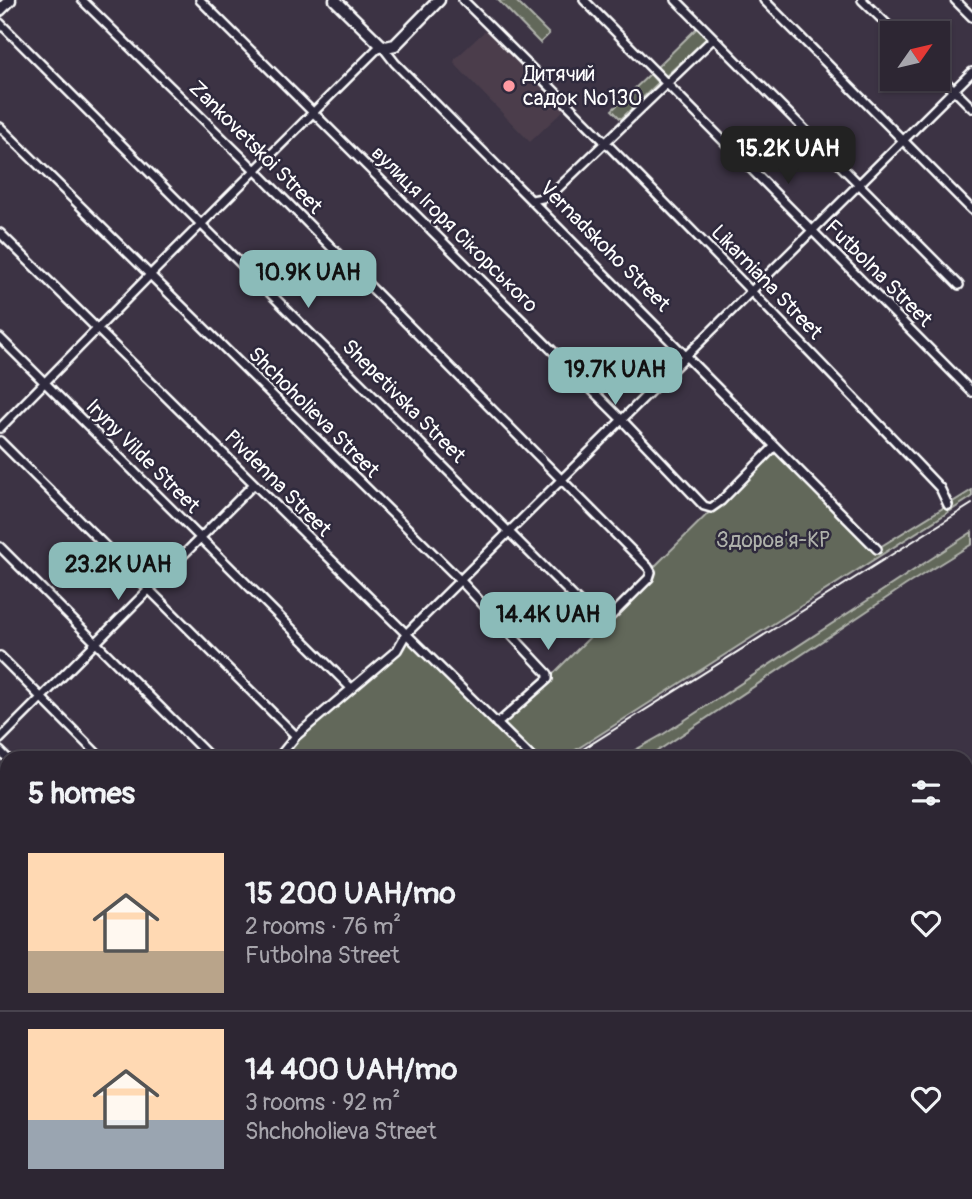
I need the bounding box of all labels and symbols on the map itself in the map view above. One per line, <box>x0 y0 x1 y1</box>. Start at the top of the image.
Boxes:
north arrow <box>880 21 950 91</box>
place label: Дитячий садок №130 <box>522 61 642 112</box>
street label: Zankovetskoi Street <box>183 75 329 220</box>
marker: Дитячий садок №130 <box>501 78 517 94</box>
pin: 15.2K UAH <box>708 127 868 186</box>
street label: вулиця Ігоря Сікорського <box>365 140 544 319</box>
street label: Vernadskoho Street <box>533 175 676 318</box>
street label: Futbolna Street <box>819 214 939 333</box>
street label: Likarniana Street <box>705 219 829 346</box>
pin: 10.9K UAH <box>228 250 388 310</box>
street label: Shepetivska Street <box>336 334 472 469</box>
street label: Shchoholieva Street <box>242 341 385 484</box>
pin: 19.7K UAH <box>535 348 695 407</box>
street label: Iryny Vilde Street <box>80 393 206 520</box>
street label: Pivdenna Street <box>218 424 337 543</box>
park label: Здоров'я-КР <box>716 527 830 554</box>
pin: 23.2K UAH <box>38 542 198 602</box>
pin: 14.4K UAH <box>468 592 628 652</box>

